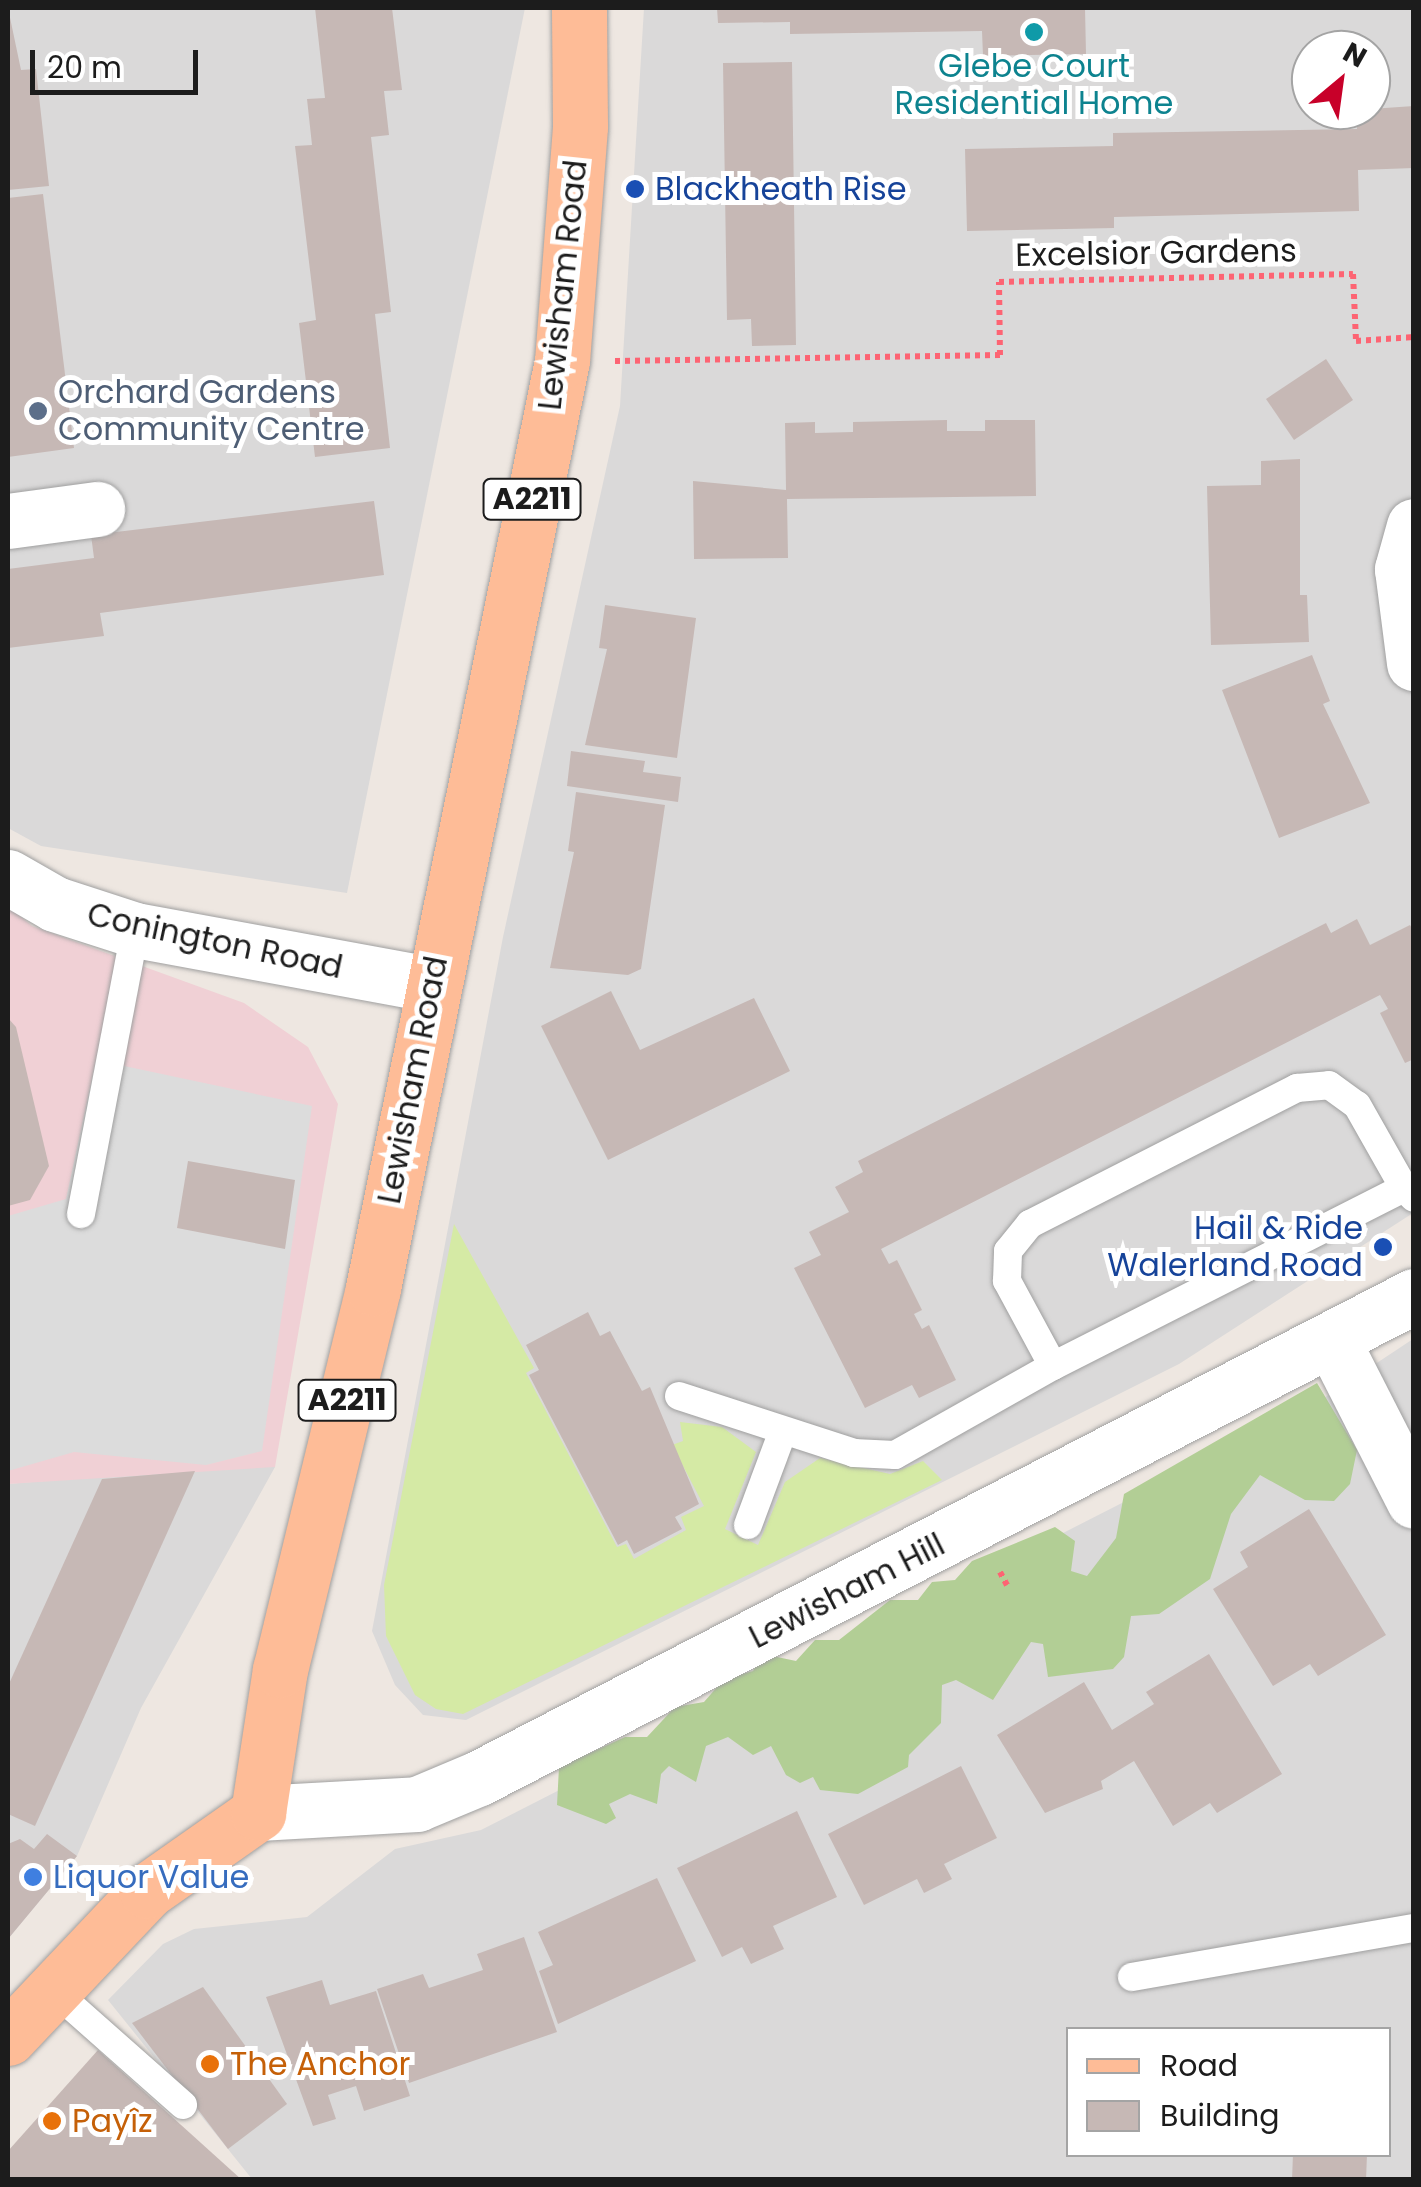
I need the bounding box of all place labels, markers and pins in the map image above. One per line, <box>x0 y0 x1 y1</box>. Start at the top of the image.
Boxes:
marker: Glebe Court Residential Home <box>1023 21 1045 43</box>
place label: Glebe Court Residential Home <box>895 48 1173 123</box>
place label: Blackheath Rise <box>655 170 907 208</box>
marker: Blackheath Rise <box>624 178 646 200</box>
place label: Orchard Gardens Community Centre <box>58 374 365 449</box>
marker: Orchard Gardens Community Centre <box>27 400 49 422</box>
place label: Hail & Ride Walerland Road <box>1107 1210 1363 1285</box>
marker: Hail & Ride Walerland Road <box>1372 1236 1394 1258</box>
place label: Liquor Value <box>53 1858 249 1896</box>
marker: Liquor Value <box>22 1866 44 1888</box>
place label: The Anchor <box>230 2045 411 2083</box>
marker: The Anchor <box>199 2053 221 2075</box>
place label: Payîz <box>72 2102 153 2140</box>
marker: Payîz <box>41 2110 63 2132</box>

